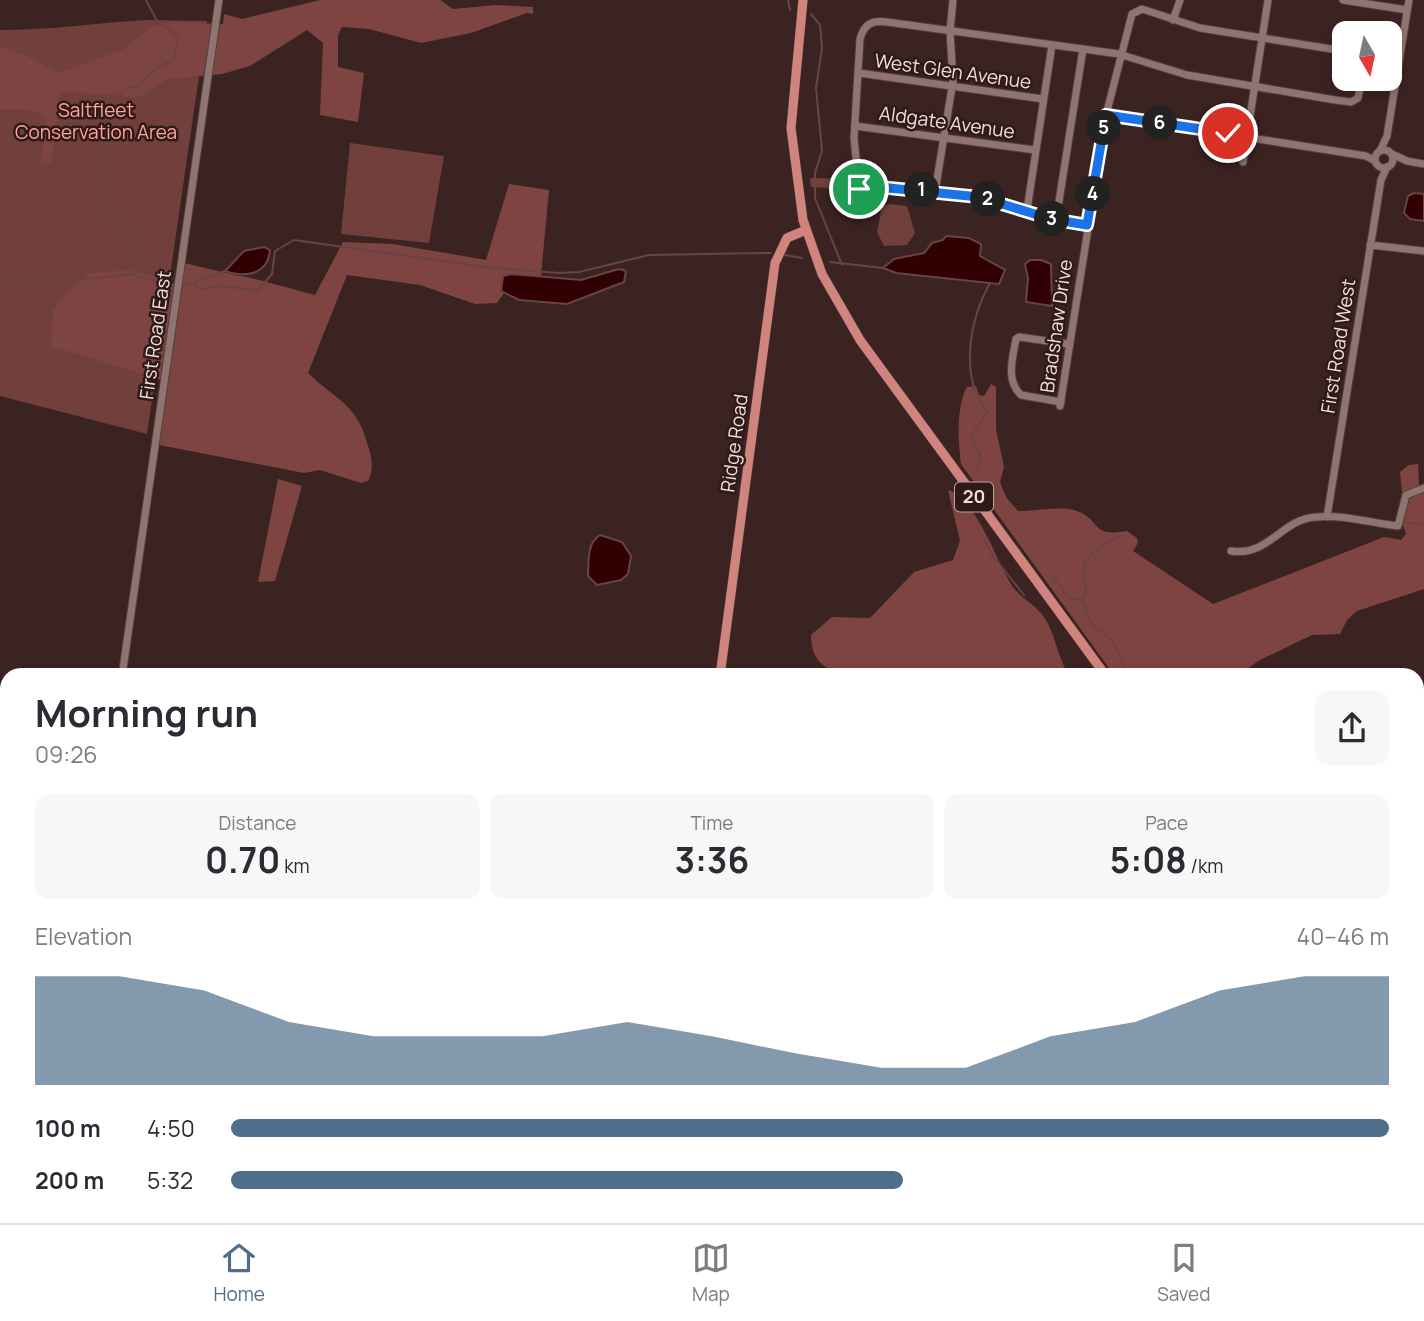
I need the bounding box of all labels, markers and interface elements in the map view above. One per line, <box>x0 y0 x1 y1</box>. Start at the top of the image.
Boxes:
north arrow <box>1332 21 1402 91</box>
map controls <box>1332 21 1402 91</box>
street label: West Glen Avenue <box>873 47 1033 95</box>
park label: Saltfleet Conservation Area <box>15 97 177 145</box>
street label: Aldgate Avenue <box>877 100 1017 144</box>
pin <box>1198 103 1258 163</box>
pin: 6 <box>1142 106 1178 140</box>
text: 6 <box>1154 109 1165 135</box>
pin: 5 <box>1086 110 1122 146</box>
text: 5 <box>1098 114 1109 140</box>
icon: check <box>1209 114 1247 152</box>
pin <box>829 159 889 219</box>
icon: arrive <box>840 170 878 208</box>
pin: 1 <box>904 172 940 208</box>
text: 1 <box>917 176 926 202</box>
pin: 4 <box>1076 176 1110 212</box>
text: 4 <box>1087 180 1098 206</box>
pin: 2 <box>970 182 1006 216</box>
text: 2 <box>982 185 993 211</box>
pin: 3 <box>1034 202 1070 236</box>
text: 3 <box>1046 205 1057 231</box>
street label: Bradshaw Drive <box>1034 258 1078 394</box>
street label: First Road East <box>133 269 177 401</box>
street label: First Road West <box>1315 277 1361 415</box>
street label: Ridge Road <box>714 392 754 494</box>
road number: 20 <box>955 482 993 512</box>
text: Morning run <box>35 686 258 738</box>
button: share <box>1315 691 1389 765</box>
text: 09:26 <box>35 738 98 770</box>
text: Distance <box>218 810 296 836</box>
text: Time <box>691 810 733 836</box>
text: Pace <box>1145 810 1188 836</box>
text: 0.70 <box>205 836 280 884</box>
text: 3:36 <box>675 836 749 884</box>
text: 5:08 <box>1110 836 1187 884</box>
text: km <box>280 853 310 879</box>
text: /km <box>1187 853 1223 879</box>
text: Elevation <box>35 920 132 952</box>
text: 40–46 m <box>1297 920 1389 952</box>
text: 100 m <box>35 1112 101 1144</box>
text: 4:50 <box>147 1112 195 1144</box>
text: 200 m <box>35 1164 104 1196</box>
text: 5:32 <box>147 1164 193 1196</box>
tab: Home <box>214 1239 265 1307</box>
tab: Map <box>692 1239 730 1307</box>
tab: Saved <box>1157 1239 1210 1307</box>

